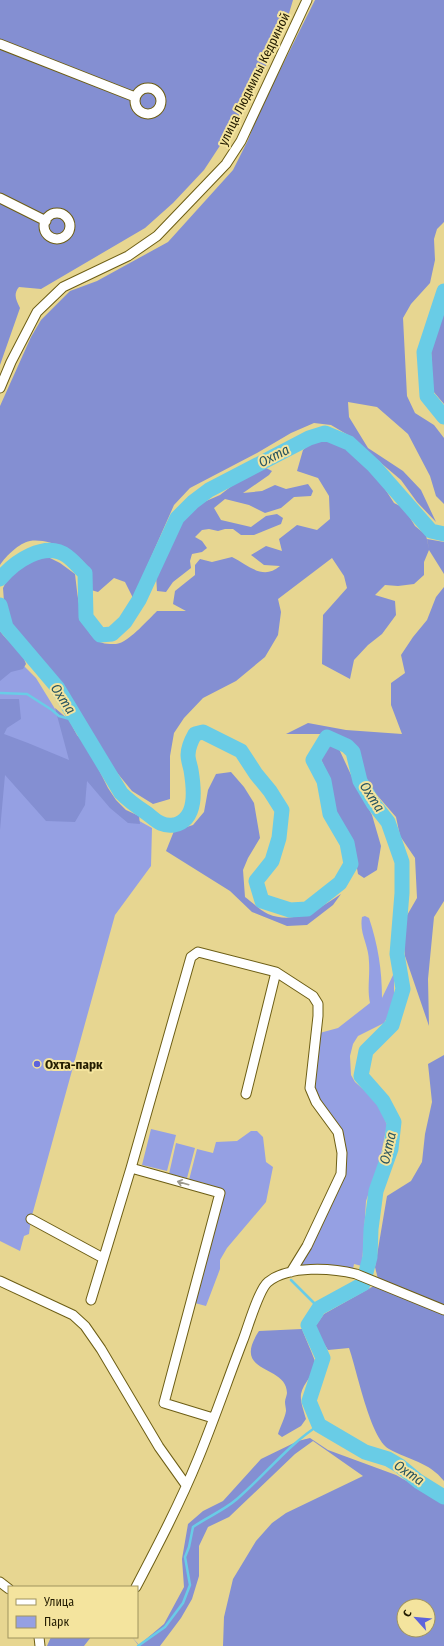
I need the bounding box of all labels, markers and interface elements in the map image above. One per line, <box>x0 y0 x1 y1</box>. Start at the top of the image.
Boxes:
street label: улица Людмилы Кедриной <box>215 10 293 148</box>
water label: Охта <box>256 441 292 471</box>
water label: Охта <box>47 681 79 717</box>
water label: Охта <box>356 779 388 815</box>
place label: Охта-парк <box>45 1057 103 1072</box>
marker: Охта-парк <box>32 1059 42 1069</box>
water label: Охта <box>376 1130 400 1166</box>
one-way arrow <box>176 1178 189 1186</box>
water label: Охта <box>391 1457 427 1489</box>
legend <box>8 1586 138 1638</box>
text: Улица <box>43 1595 74 1609</box>
north arrow <box>396 1598 436 1638</box>
text: С <box>400 1608 415 1619</box>
text: Парк <box>44 1615 70 1629</box>

